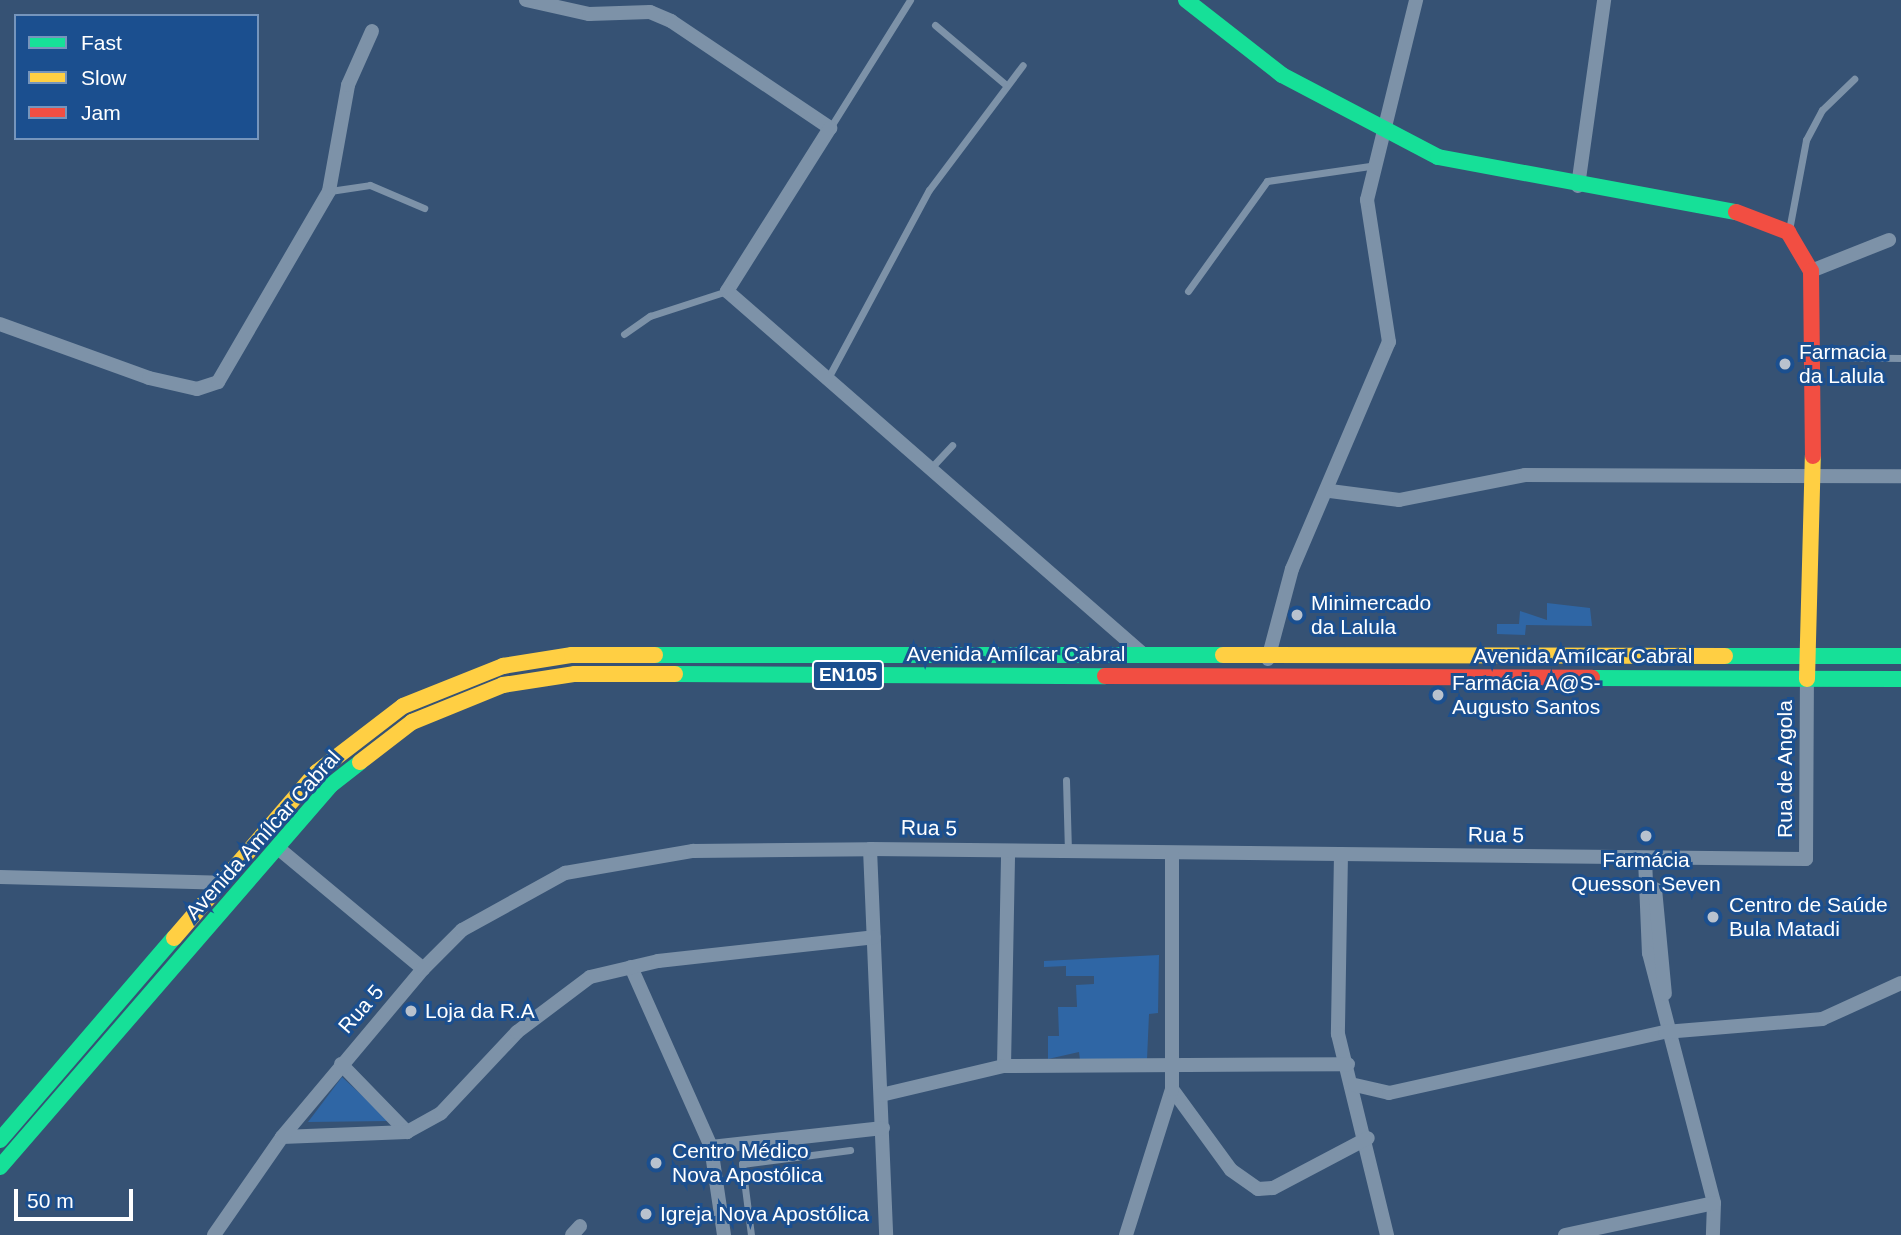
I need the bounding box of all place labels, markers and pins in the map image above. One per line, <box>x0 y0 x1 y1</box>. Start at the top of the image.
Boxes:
place label: Farmacia da Lalula <box>1799 339 1887 389</box>
marker: Farmacia da Lalula <box>1777 356 1793 372</box>
place label: Minimercado da Lalula <box>1311 590 1431 640</box>
marker: Minimercado da Lalula <box>1289 607 1305 623</box>
place label: Farmácia A@S- Augusto Santos <box>1452 670 1602 720</box>
marker: Farmácia A@S- Augusto Santos <box>1430 687 1446 703</box>
marker: Farmácia Quesson Seven <box>1638 828 1654 844</box>
place label: Farmácia Quesson Seven <box>1571 847 1721 897</box>
place label: Centro de Saúde Bula Matadi <box>1729 892 1888 942</box>
marker: Centro de Saúde Bula Matadi <box>1703 907 1723 927</box>
place label: Loja da R.A <box>425 998 535 1024</box>
marker: Loja da R.A <box>403 1003 419 1019</box>
place label: Centro Médico Nova Apostólica <box>672 1138 824 1188</box>
marker: Centro Médico Nova Apostólica <box>646 1153 666 1173</box>
place label: Igreja Nova Apostólica <box>660 1201 870 1227</box>
marker: Igreja Nova Apostólica <box>638 1206 654 1222</box>

